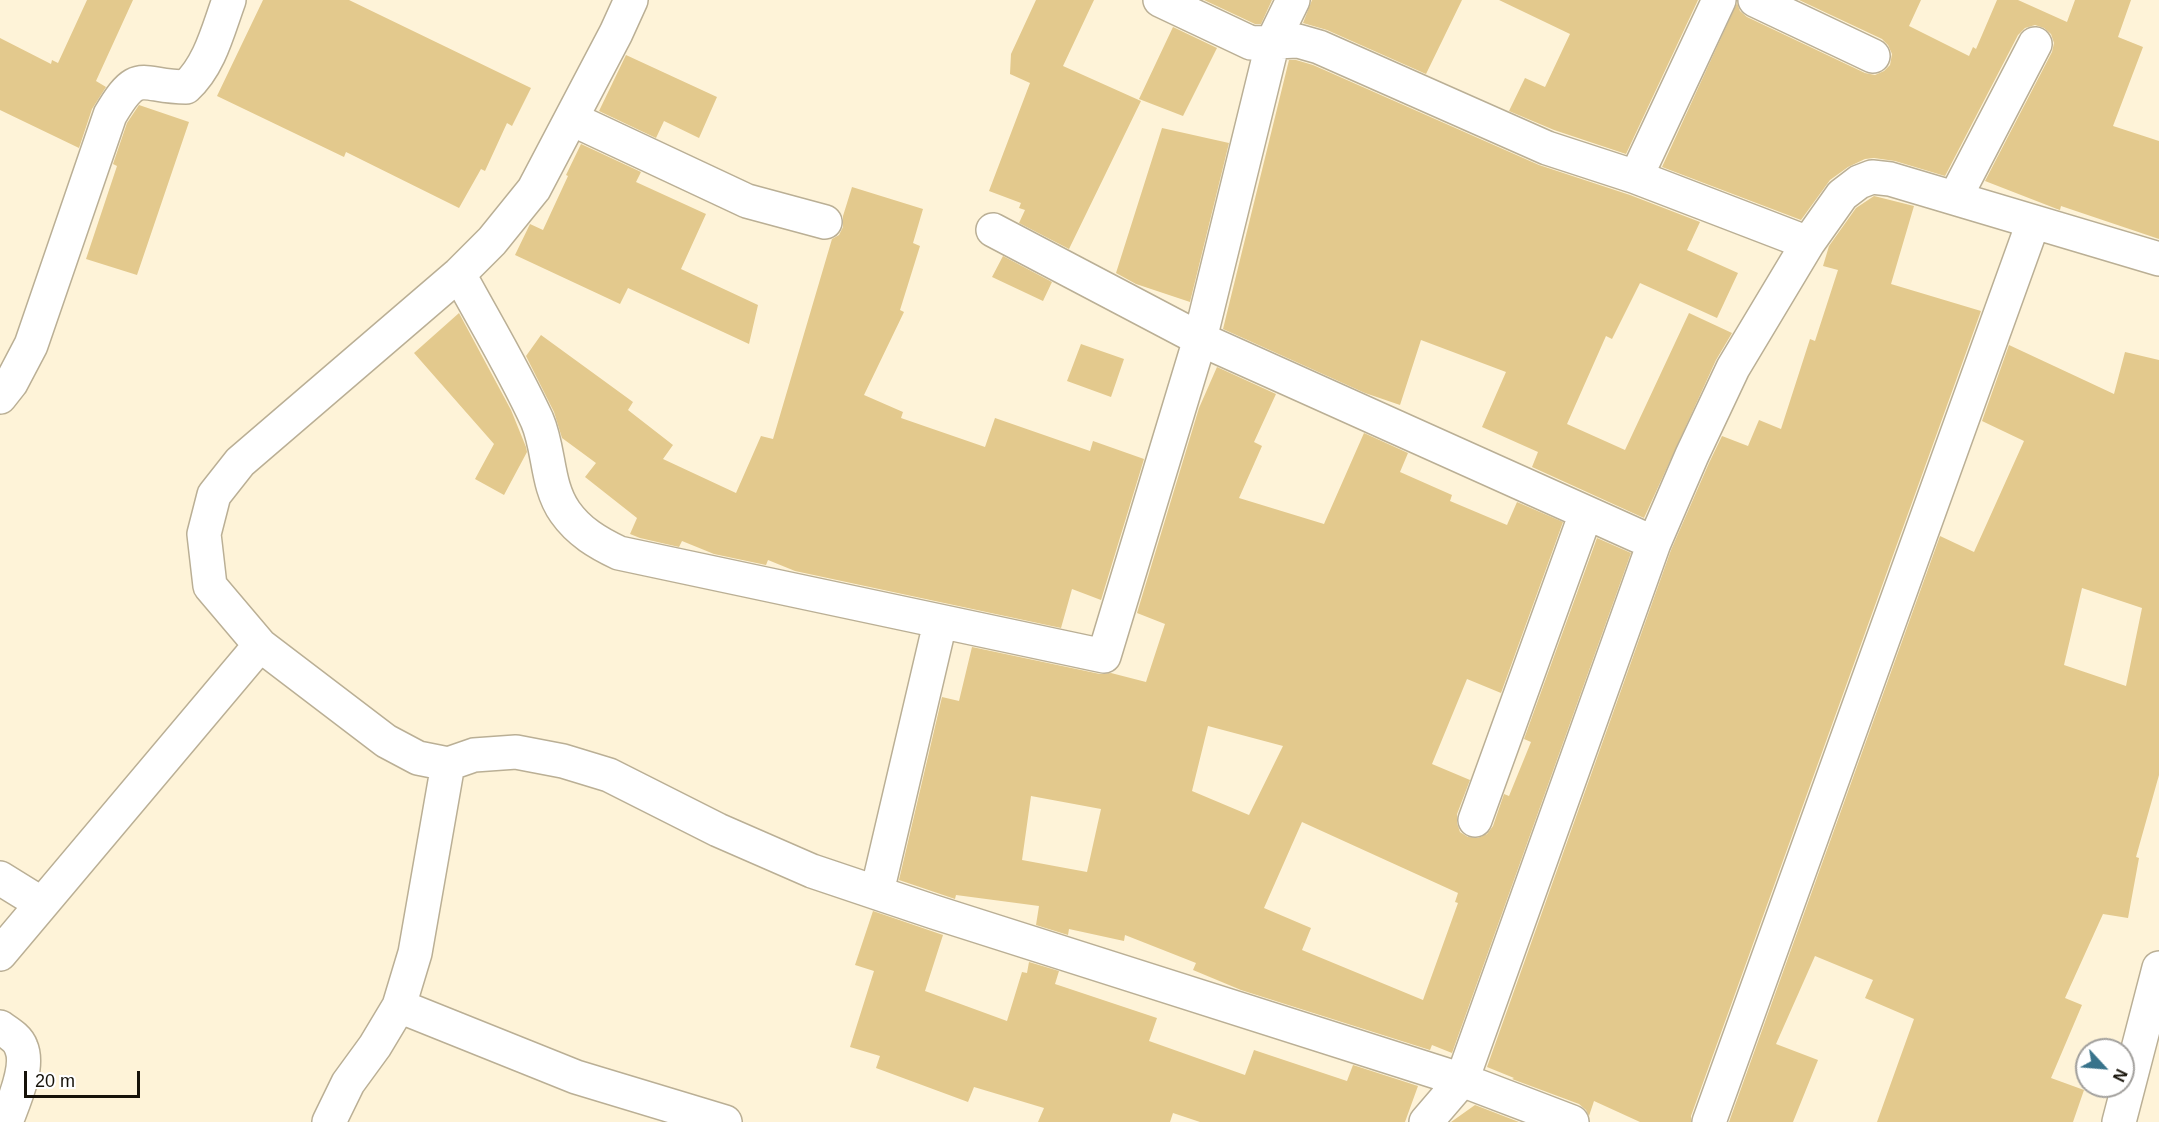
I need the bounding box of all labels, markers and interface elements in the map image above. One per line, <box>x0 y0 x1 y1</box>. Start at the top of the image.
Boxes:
north arrow <box>2075 1038 2135 1098</box>
scale bar <box>27 1059 142 1097</box>
text: N <box>2110 1066 2130 1084</box>
text: 20 m <box>35 1071 75 1091</box>

